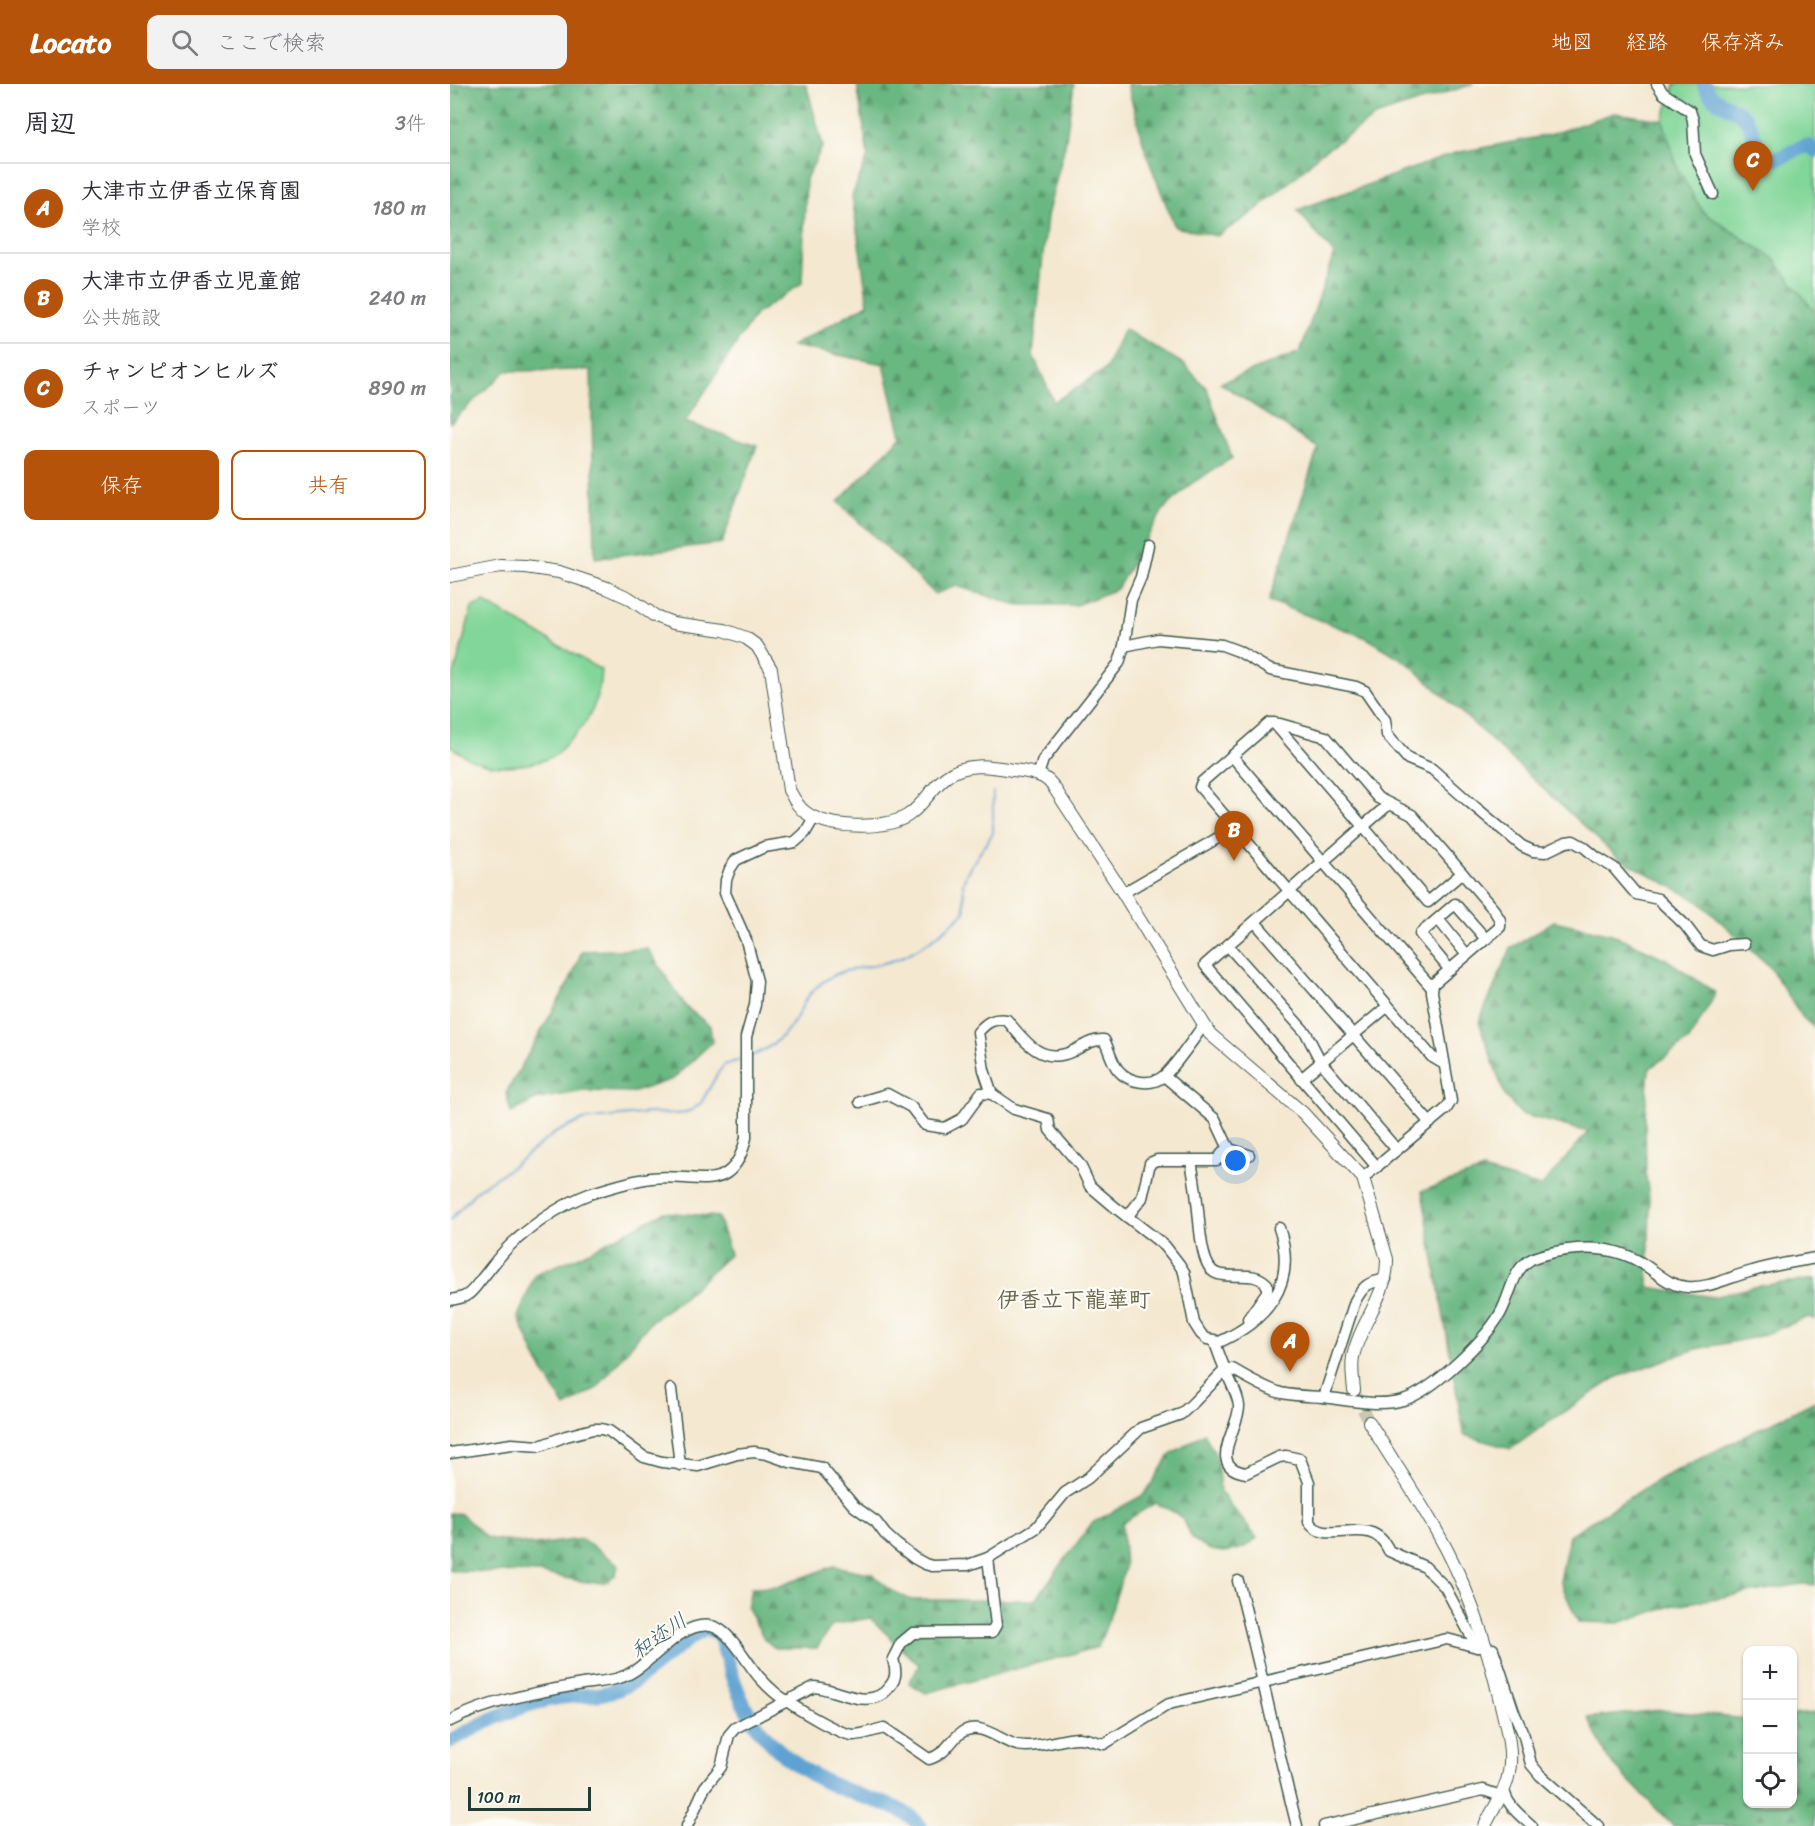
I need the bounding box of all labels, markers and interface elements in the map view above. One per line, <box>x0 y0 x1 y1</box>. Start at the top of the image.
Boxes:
search box <box>147 15 567 69</box>
text: Locato <box>30 18 111 67</box>
text: ここで検索 <box>216 23 326 62</box>
text: 地図 <box>1551 23 1593 61</box>
text: 経路 <box>1626 23 1668 61</box>
text: 保存済み <box>1701 23 1785 61</box>
icon: search <box>168 26 201 59</box>
text: 周辺 <box>24 100 76 146</box>
text: 3件 <box>395 106 426 141</box>
pin: C <box>1734 141 1772 191</box>
text: 大津市立伊香立保育園 <box>81 171 301 210</box>
text: A <box>37 191 50 226</box>
text: 180 m <box>372 191 426 226</box>
text: 学校 <box>81 210 121 245</box>
text: 大津市立伊香立児童館 <box>81 261 301 300</box>
text: B <box>37 281 50 316</box>
text: 240 m <box>369 281 426 316</box>
text: 公共施設 <box>81 300 161 335</box>
text: チャンピオンヒルズ <box>81 351 279 390</box>
text: C <box>37 371 50 406</box>
text: 890 m <box>368 371 426 406</box>
text: スポーツ <box>81 390 161 425</box>
button: 保存 <box>24 450 219 520</box>
button: 共有 <box>231 450 426 520</box>
pin: B <box>1214 812 1254 861</box>
your location <box>1221 1146 1250 1175</box>
district label: 伊香立下龍華町 <box>997 1280 1151 1319</box>
pin: A <box>1270 1322 1310 1372</box>
water label: 和迩川 <box>622 1602 696 1670</box>
map controls <box>1743 1646 1797 1808</box>
button: + <box>1743 1646 1797 1700</box>
button: − <box>1743 1700 1797 1754</box>
button: locate <box>1743 1754 1797 1808</box>
text: 100 m <box>477 1783 521 1812</box>
scale bar <box>468 1784 591 1812</box>

